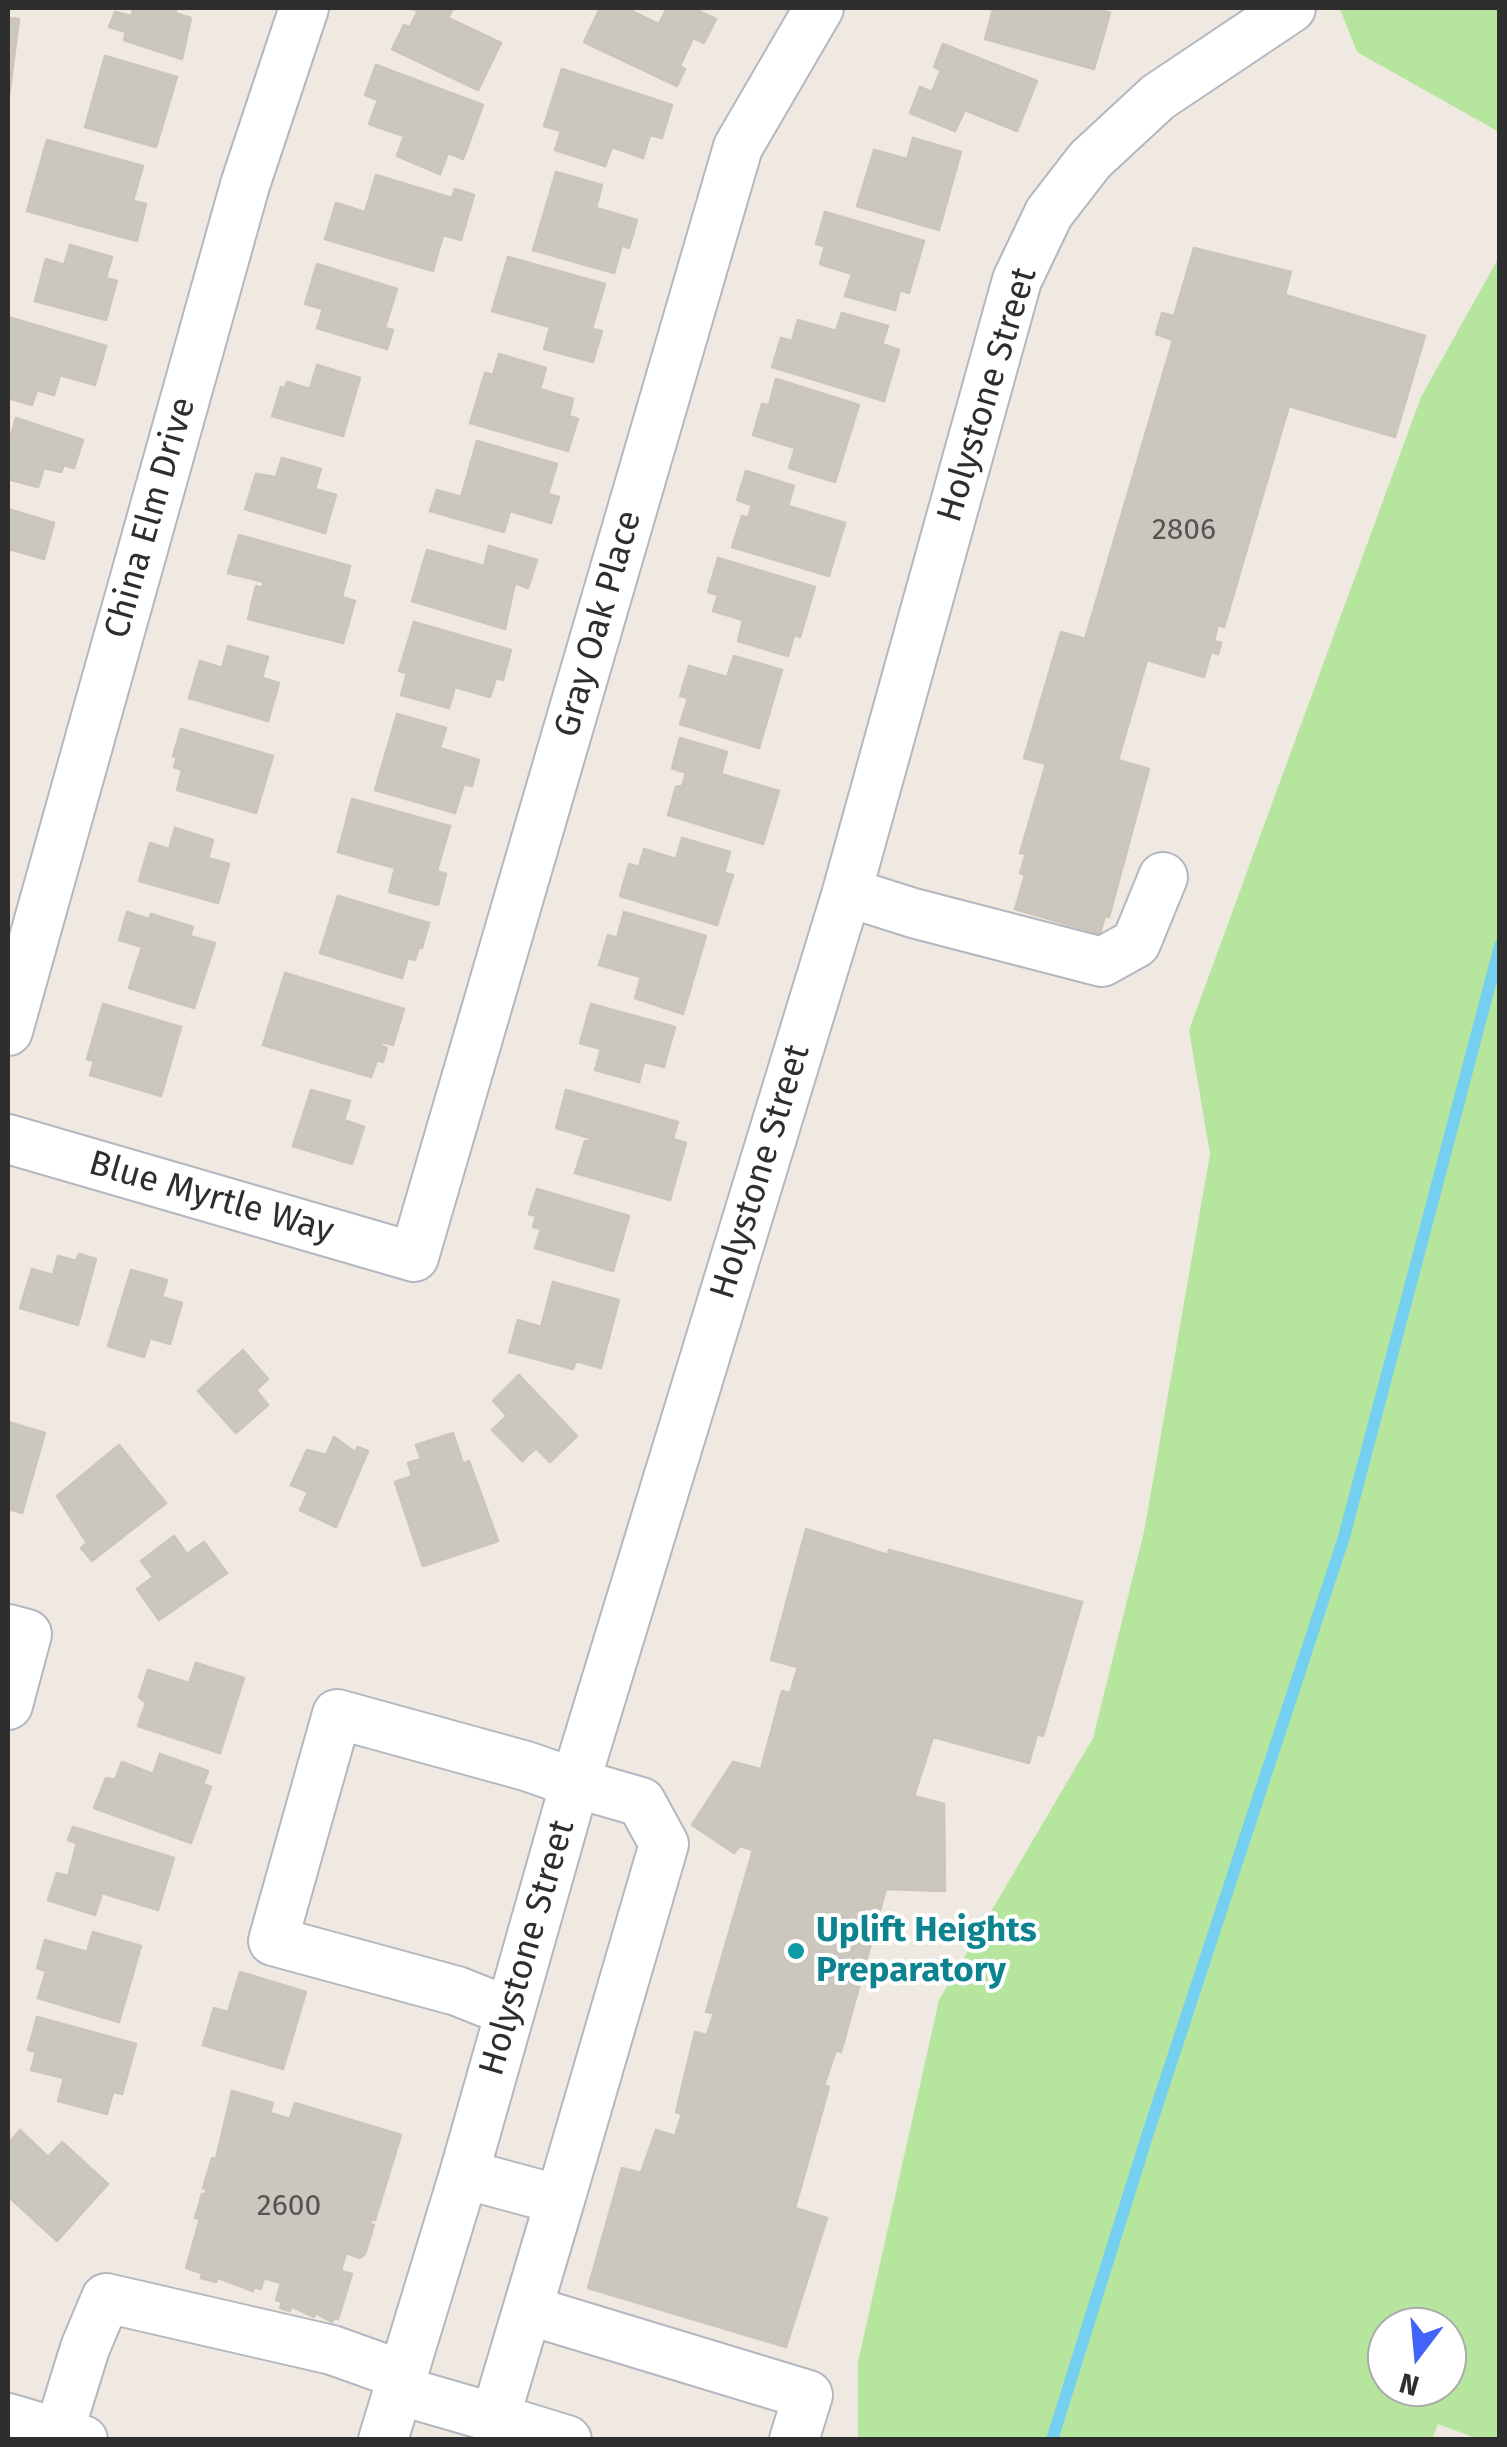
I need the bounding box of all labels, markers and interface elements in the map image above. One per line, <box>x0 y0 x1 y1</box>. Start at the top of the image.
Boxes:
street label: Holystone Street <box>929 263 1047 527</box>
street label: China Elm Drive <box>97 393 205 643</box>
street label: Gray Oak Place <box>547 506 651 742</box>
house number: 2806 <box>1152 513 1216 549</box>
street label: Holystone Street <box>702 1040 820 1304</box>
street label: Blue Myrtle Way <box>84 1143 338 1253</box>
street label: Holystone Street <box>471 1815 585 2081</box>
place label: Uplift Heights Preparatory <box>816 1910 1037 1992</box>
marker: Uplift Heights Preparatory <box>785 1940 807 1962</box>
house number: 2600 <box>257 2189 321 2225</box>
north arrow <box>1367 2307 1467 2407</box>
text: N <box>1396 2366 1423 2403</box>

